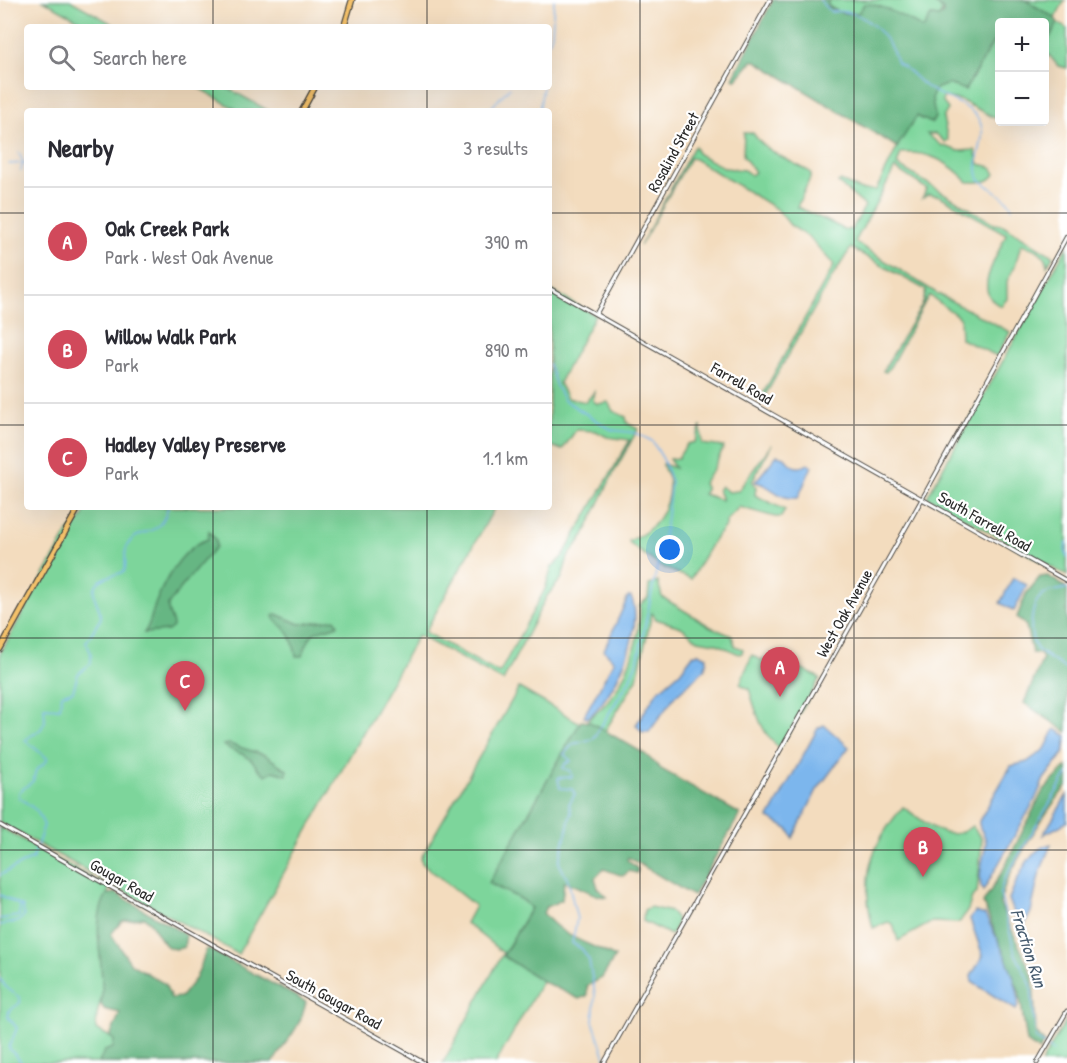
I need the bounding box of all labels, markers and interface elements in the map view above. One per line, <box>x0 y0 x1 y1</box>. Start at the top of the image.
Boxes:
map controls <box>995 18 1049 126</box>
button: + <box>995 18 1049 72</box>
search box <box>24 24 552 90</box>
icon: search <box>45 41 78 74</box>
text: Search here <box>93 42 187 72</box>
button: − <box>995 72 1049 126</box>
street label: Rosalind Street <box>642 108 704 196</box>
text: Nearby <box>48 130 114 165</box>
text: 3 results <box>463 134 528 161</box>
text: Oak Creek Park <box>105 213 229 243</box>
text: A <box>63 228 72 255</box>
text: 390 m <box>485 228 528 255</box>
text: Park · West Oak Avenue <box>105 243 274 270</box>
text: Willow Walk Park <box>105 321 236 351</box>
text: B <box>62 336 73 363</box>
text: 890 m <box>485 336 528 363</box>
text: Park <box>105 351 138 378</box>
street label: Farrell Road <box>706 356 777 409</box>
text: Hadley Valley Preserve <box>105 429 286 459</box>
text: C <box>62 444 73 471</box>
text: 1.1 km <box>483 444 528 471</box>
text: Park <box>105 459 138 486</box>
street label: South Farrell Road <box>935 486 1035 556</box>
your location <box>655 535 684 564</box>
street label: West Oak Avenue <box>811 564 878 661</box>
pin: A <box>760 648 800 697</box>
pin: C <box>166 662 204 711</box>
pin: B <box>904 828 942 877</box>
street label: Gougar Road <box>86 853 158 907</box>
water label: Fraction Run <box>1005 906 1054 992</box>
street label: South Gougar Road <box>282 964 386 1034</box>

